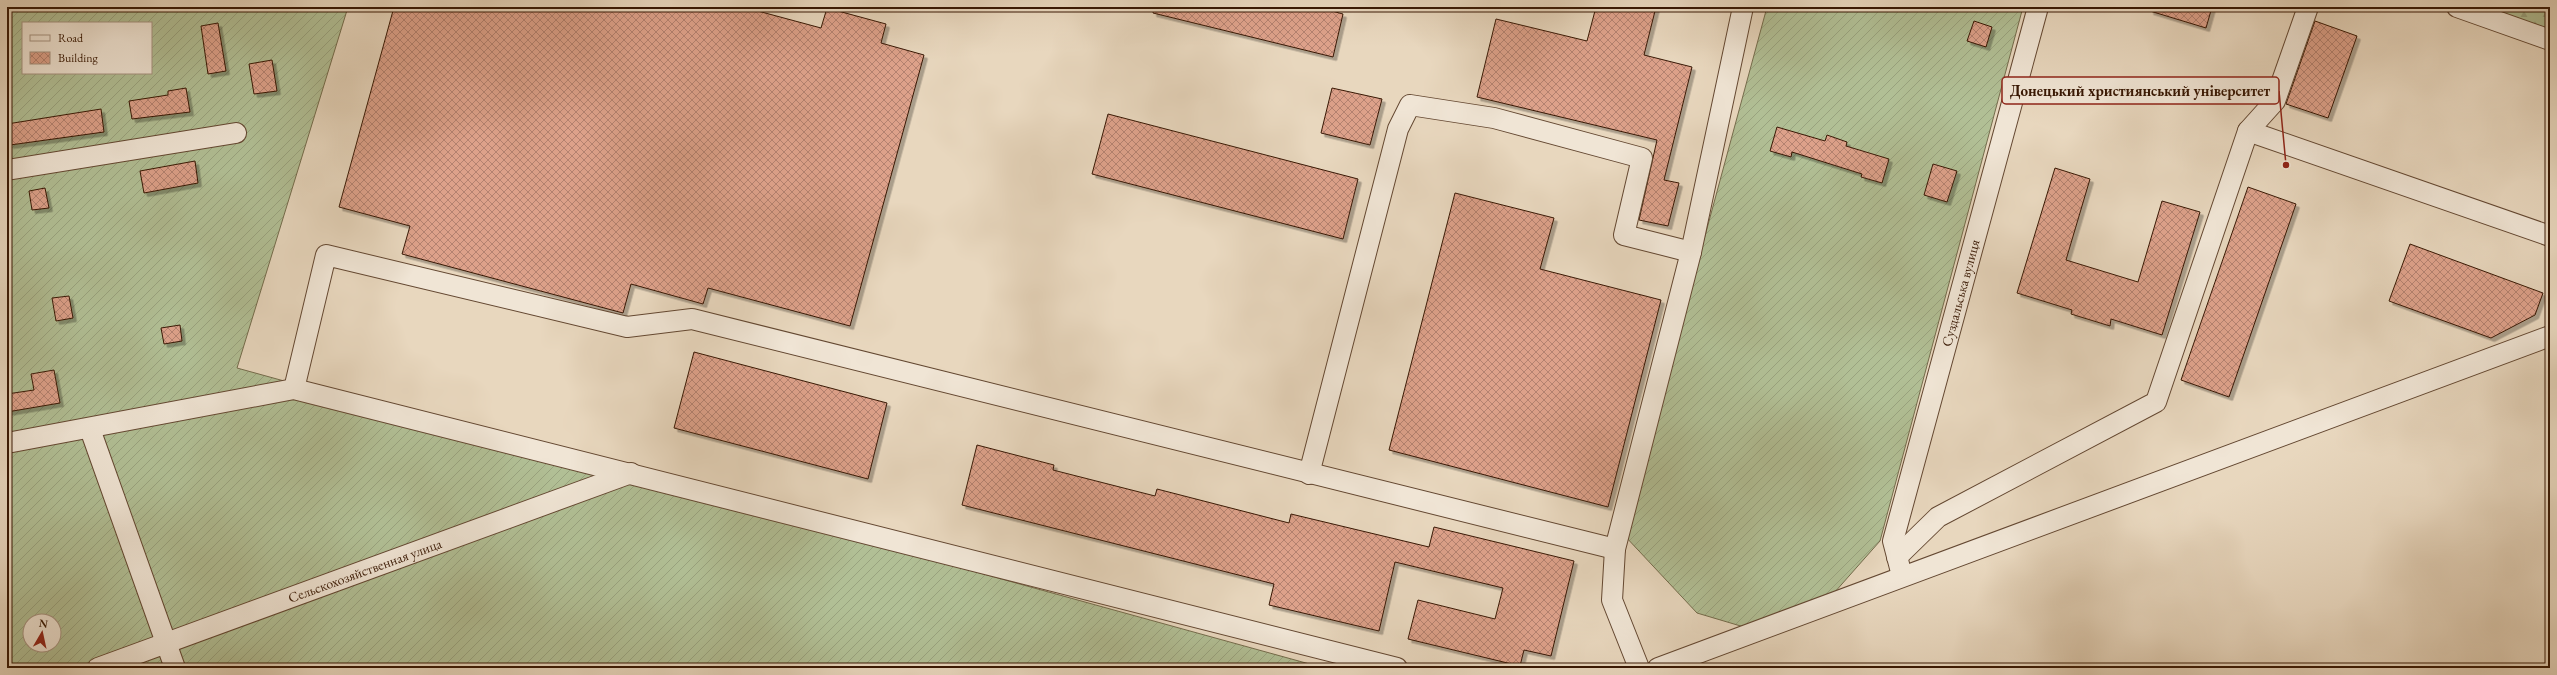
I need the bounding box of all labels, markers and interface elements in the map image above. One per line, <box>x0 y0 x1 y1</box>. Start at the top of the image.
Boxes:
legend <box>22 22 152 74</box>
text: Road <box>58 30 84 46</box>
text: Building <box>58 50 99 66</box>
callout: Донецький християнський університет <box>2002 77 2279 104</box>
text: Донецький християнський університет <box>2010 81 2271 100</box>
street label: Суздальська вулиця <box>1937 237 1984 348</box>
street label: Сельскохозяйственная улица <box>285 534 444 607</box>
north arrow <box>22 613 62 653</box>
text: N <box>38 616 49 631</box>

